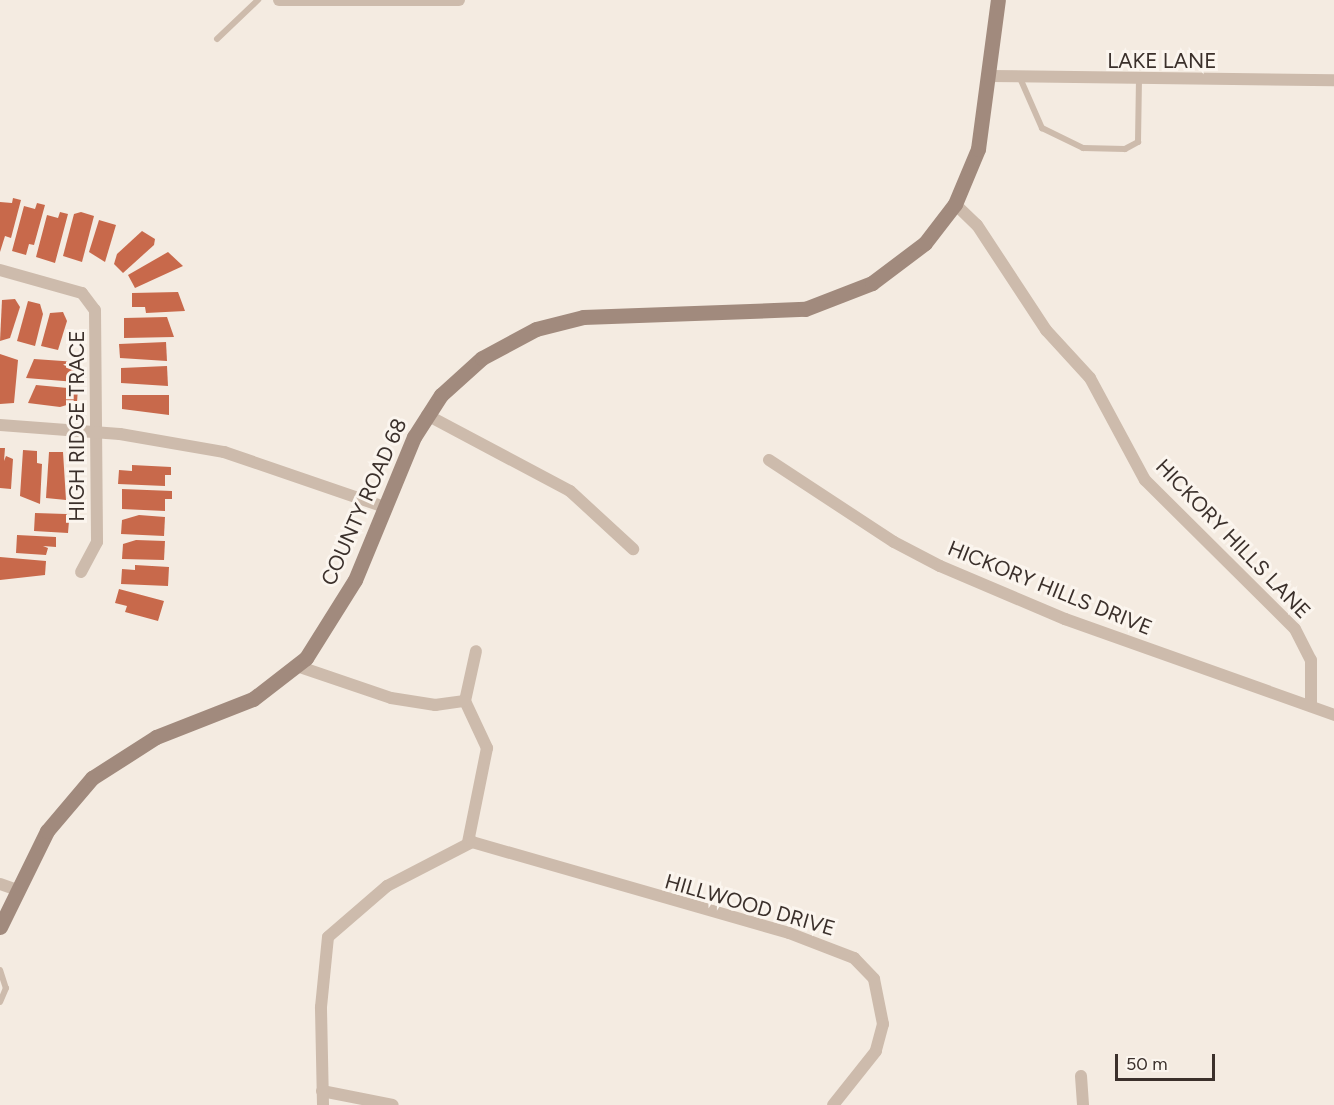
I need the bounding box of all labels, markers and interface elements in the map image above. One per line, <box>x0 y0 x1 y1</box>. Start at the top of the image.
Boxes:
street label: LAKE LANE <box>1107 48 1217 74</box>
street label: HIGH RIDGE TRACE <box>64 330 90 522</box>
street label: COUNTY ROAD 68 <box>316 415 412 589</box>
street label: HICKORY HILLS LANE <box>1150 454 1316 624</box>
street label: HICKORY HILLS DRIVE <box>944 535 1156 641</box>
street label: HILLWOOD DRIVE <box>662 869 838 941</box>
scale bar <box>1118 1042 1218 1080</box>
text: 50 m <box>1126 1053 1168 1075</box>

